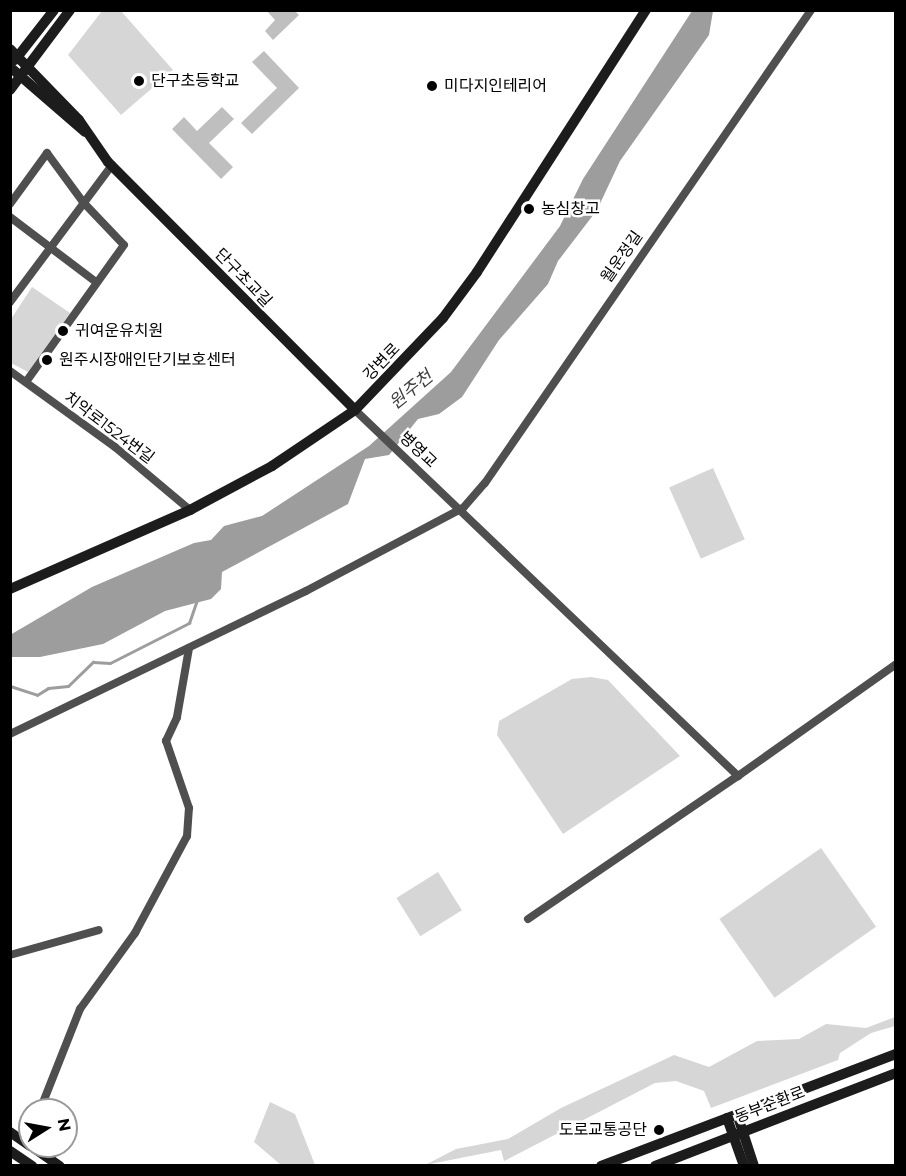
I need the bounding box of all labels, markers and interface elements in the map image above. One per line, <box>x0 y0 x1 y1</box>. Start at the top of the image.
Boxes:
place label: 단구초등학교 <box>151 71 239 91</box>
marker: 단구초등학교 <box>132 74 146 88</box>
place label: 미다지인테리어 <box>444 76 547 96</box>
marker: 미다지인테리어 <box>425 79 439 93</box>
place label: 농심창고 <box>541 199 600 219</box>
marker: 농심창고 <box>522 202 536 216</box>
street label: 월운정길 <box>597 227 647 287</box>
street label: 단구초교길 <box>211 245 275 311</box>
place label: 귀여운유치원 <box>75 321 163 341</box>
marker: 귀여운유치원 <box>56 324 70 338</box>
street label: 강변로 <box>360 339 404 385</box>
place label: 원주시장애인단기보호센터 <box>59 350 236 370</box>
marker: 원주시장애인단기보호센터 <box>40 353 54 367</box>
water label: 원주천 <box>385 366 437 414</box>
street label: 치악로1524번길 <box>60 388 158 468</box>
street label: 병영교 <box>395 428 441 472</box>
street label: 동부순환로 <box>732 1083 808 1127</box>
north arrow <box>18 1098 78 1158</box>
text: N <box>54 1117 75 1133</box>
place label: 도로교통공단 <box>559 1120 647 1140</box>
marker: 도로교통공단 <box>652 1123 666 1137</box>

